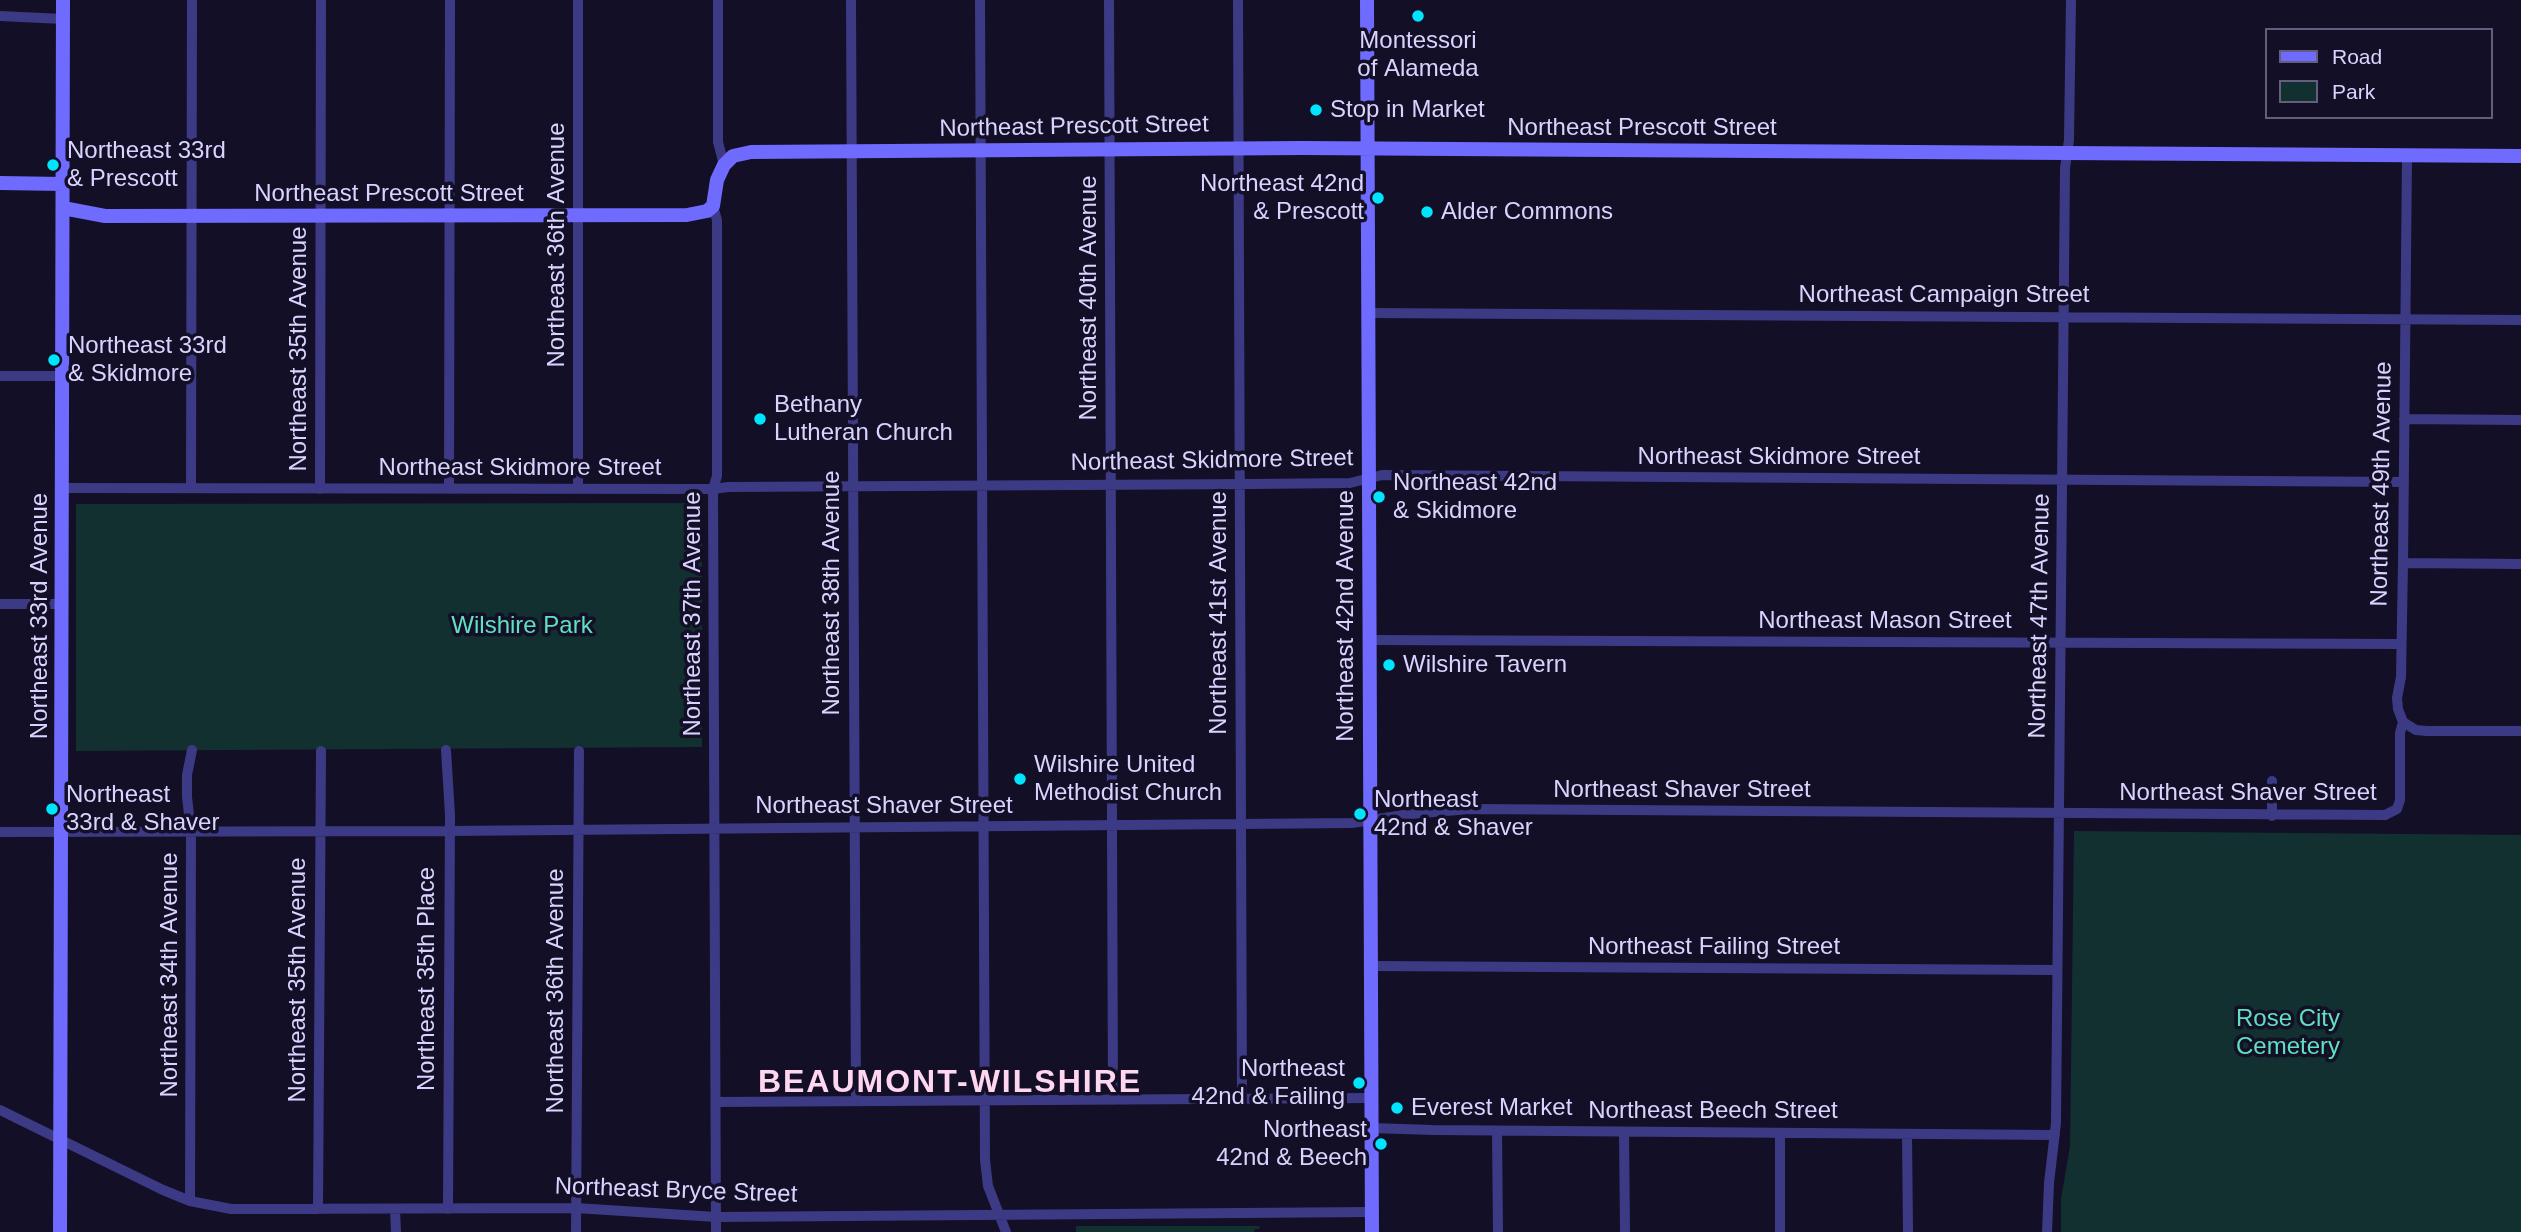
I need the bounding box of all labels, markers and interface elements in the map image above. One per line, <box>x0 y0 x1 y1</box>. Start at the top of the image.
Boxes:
marker: Montessori of Alameda <box>1410 8 1426 24</box>
place label: Montessori of Alameda <box>1357 27 1479 83</box>
legend <box>2266 28 2493 119</box>
text: Road <box>2332 45 2382 68</box>
text: Park <box>2332 80 2375 103</box>
place label: Stop in Market <box>1330 96 1485 124</box>
marker: Stop in Market <box>1308 102 1324 118</box>
street label: Northeast Prescott Street <box>939 110 1209 144</box>
street label: Northeast Prescott Street <box>1507 114 1777 142</box>
street label: Northeast 36th Avenue <box>543 122 571 368</box>
place label: Northeast 33rd & Prescott <box>67 137 226 193</box>
marker: Northeast 33rd & Prescott <box>45 157 61 173</box>
place label: Northeast 42nd & Prescott <box>1200 170 1364 226</box>
street label: Northeast 40th Avenue <box>1075 175 1103 421</box>
street label: Northeast Prescott Street <box>254 180 524 208</box>
marker: Northeast 42nd & Prescott <box>1370 190 1386 206</box>
place label: Alder Commons <box>1441 198 1613 226</box>
marker: Alder Commons <box>1419 204 1435 220</box>
street label: Northeast 35th Avenue <box>285 226 313 472</box>
street label: Northeast Campaign Street <box>1799 281 2089 309</box>
place label: Northeast 33rd & Skidmore <box>68 332 227 388</box>
marker: Northeast 33rd & Skidmore <box>46 352 62 368</box>
street label: Northeast 49th Avenue <box>2365 361 2399 607</box>
place label: Bethany Lutheran Church <box>774 391 953 447</box>
marker: Bethany Lutheran Church <box>752 411 768 427</box>
street label: Northeast Skidmore Street <box>1638 443 1920 471</box>
street label: Northeast Skidmore Street <box>1070 444 1354 478</box>
street label: Northeast Skidmore Street <box>379 454 661 482</box>
place label: Northeast 42nd & Skidmore <box>1393 469 1557 525</box>
street label: Northeast 38th Avenue <box>818 470 846 716</box>
marker: Northeast 42nd & Skidmore <box>1371 489 1387 505</box>
street label: Northeast 42nd Avenue <box>1332 490 1360 742</box>
street label: Northeast 37th Avenue <box>679 491 707 737</box>
street label: Northeast 41st Avenue <box>1205 491 1233 735</box>
street label: Northeast 33rd Avenue <box>26 493 54 739</box>
street label: Northeast 47th Avenue <box>2023 493 2057 739</box>
street label: Northeast Mason Street <box>1758 607 2012 635</box>
park label: Wilshire Park <box>451 612 593 640</box>
place label: Wilshire Tavern <box>1403 651 1567 679</box>
marker: Wilshire Tavern <box>1381 657 1397 673</box>
place label: Wilshire United Methodist Church <box>1034 751 1222 807</box>
marker: Wilshire United Methodist Church <box>1012 771 1028 787</box>
street label: Northeast Shaver Street <box>1553 776 1811 804</box>
street label: Northeast Shaver Street <box>2119 779 2377 807</box>
place label: Northeast 33rd & Shaver <box>66 781 219 837</box>
place label: Northeast 42nd & Shaver <box>1374 786 1533 842</box>
street label: Northeast Shaver Street <box>755 792 1013 820</box>
marker: Northeast 33rd & Shaver <box>44 801 60 817</box>
marker: Northeast 42nd & Shaver <box>1352 806 1368 822</box>
street label: Northeast 34th Avenue <box>156 852 184 1098</box>
street label: Northeast 35th Avenue <box>284 857 312 1103</box>
street label: Northeast 35th Place <box>413 867 441 1091</box>
street label: Northeast 36th Avenue <box>542 868 570 1114</box>
street label: Northeast Failing Street <box>1588 933 1840 961</box>
park label: Rose City Cemetery <box>2236 1005 2340 1061</box>
place label: Northeast 42nd & Failing <box>1192 1055 1345 1111</box>
district label: BEAUMONT-WILSHIRE <box>760 1064 1140 1102</box>
marker: Northeast 42nd & Failing <box>1351 1075 1367 1091</box>
place label: Everest Market <box>1411 1094 1572 1122</box>
street label: Northeast Beech Street <box>1588 1097 1838 1125</box>
marker: Everest Market <box>1389 1100 1405 1116</box>
place label: Northeast 42nd & Beech <box>1216 1116 1367 1172</box>
marker: Northeast 42nd & Beech <box>1373 1136 1389 1152</box>
street label: Northeast Bryce Street <box>554 1172 798 1210</box>

